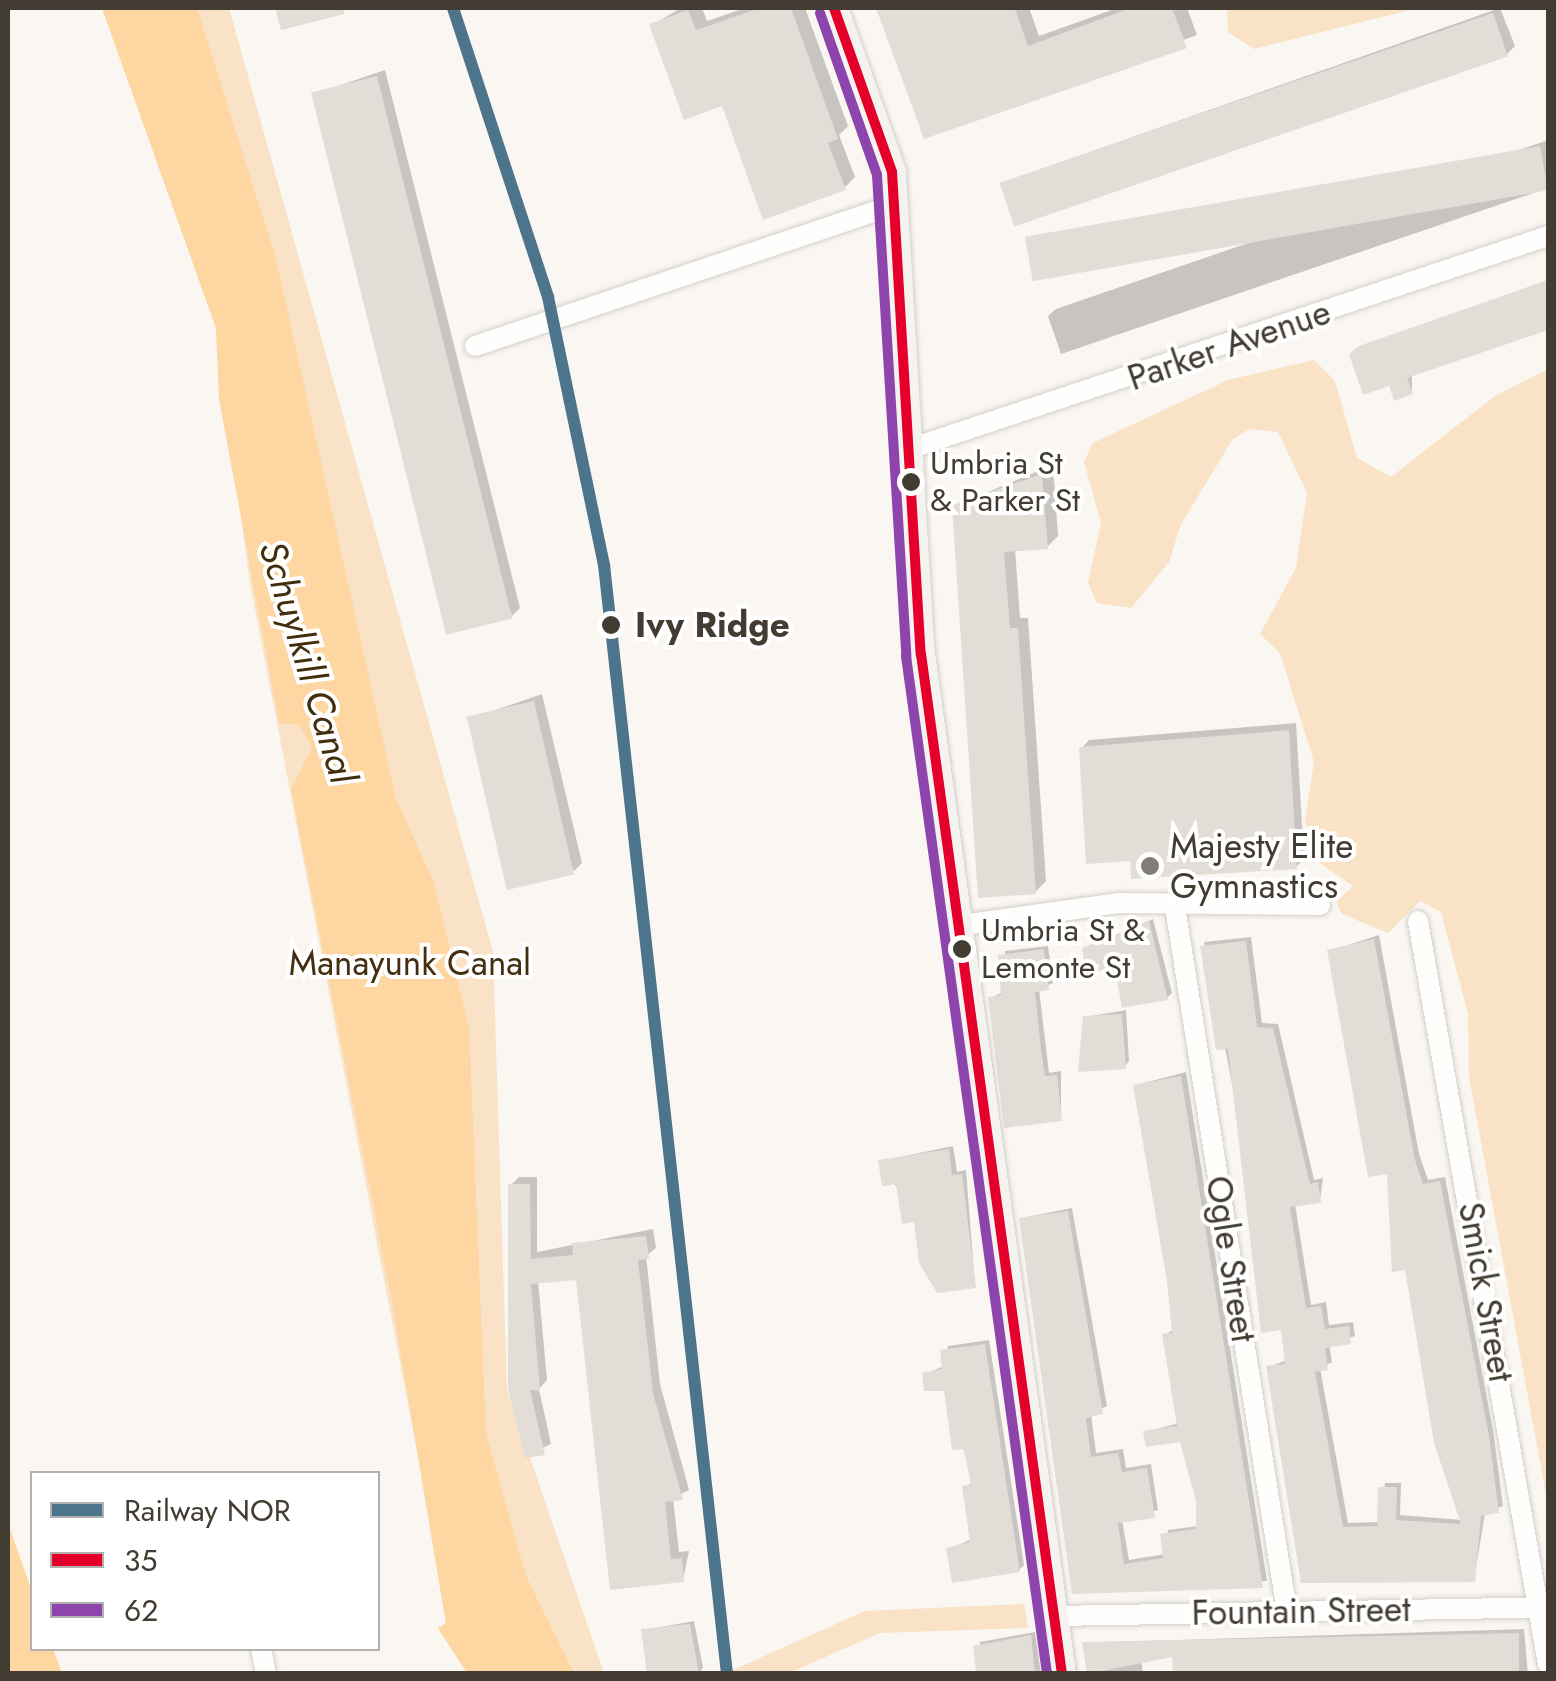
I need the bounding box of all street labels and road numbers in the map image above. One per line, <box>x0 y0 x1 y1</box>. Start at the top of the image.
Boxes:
street label: Parker Avenue <box>1122 291 1336 399</box>
street label: Ogle Street <box>1197 1173 1265 1345</box>
street label: Smick Street <box>1450 1199 1522 1385</box>
street label: Fountain Street <box>1191 1588 1411 1634</box>

